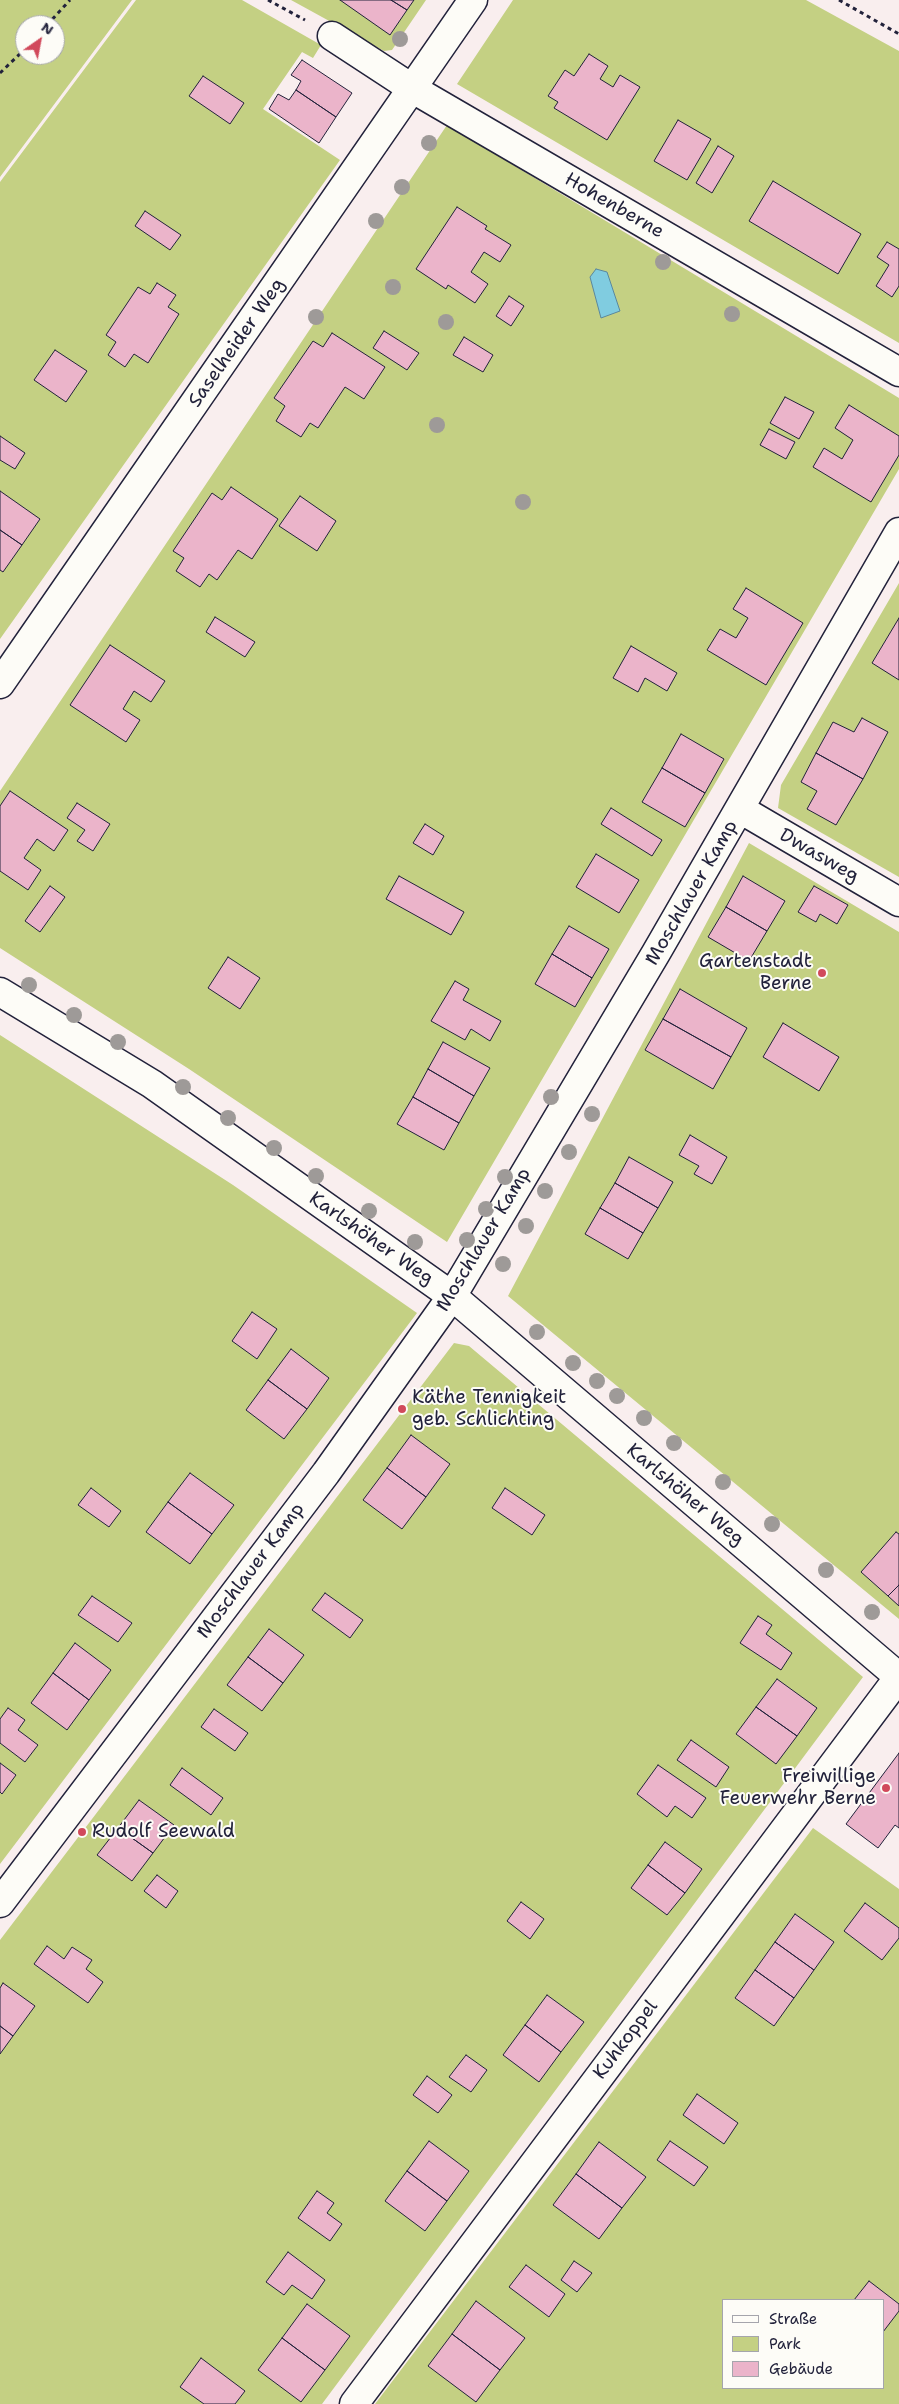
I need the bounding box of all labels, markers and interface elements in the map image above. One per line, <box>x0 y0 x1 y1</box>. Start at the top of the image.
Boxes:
north arrow <box>15 15 65 65</box>
text: N <box>38 18 57 39</box>
street label: Hohenberne <box>560 168 668 244</box>
street label: Saselheider Weg <box>184 274 290 412</box>
street label: Moschlauer Kamp <box>641 816 743 970</box>
street label: Dwasweg <box>775 824 863 888</box>
place label: Gartenstadt Berne <box>699 951 812 995</box>
marker: Gartenstadt Berne <box>816 967 828 979</box>
street label: Moschlauer Kamp <box>432 1164 536 1316</box>
street label: Karlshöher Weg <box>304 1188 438 1290</box>
place label: Käthe Tennigkeit geb. Schlichting <box>412 1387 566 1431</box>
marker: Käthe Tennigkeit geb. Schlichting <box>396 1403 408 1415</box>
street label: Karlshöher Weg <box>621 1439 749 1551</box>
street label: Moschlauer Kamp <box>193 1499 309 1643</box>
place label: Freiwillige Feuerwehr Berne <box>720 1766 876 1810</box>
marker: Freiwillige Feuerwehr Berne <box>880 1782 892 1794</box>
place label: Rudolf Seewald <box>92 1821 235 1843</box>
marker: Rudolf Seewald <box>76 1826 88 1838</box>
street label: Kuhkoppel <box>589 1996 663 2084</box>
legend <box>722 2299 884 2389</box>
text: Straße <box>769 2309 817 2329</box>
text: Park <box>769 2334 801 2354</box>
text: Gebäude <box>769 2359 833 2379</box>

